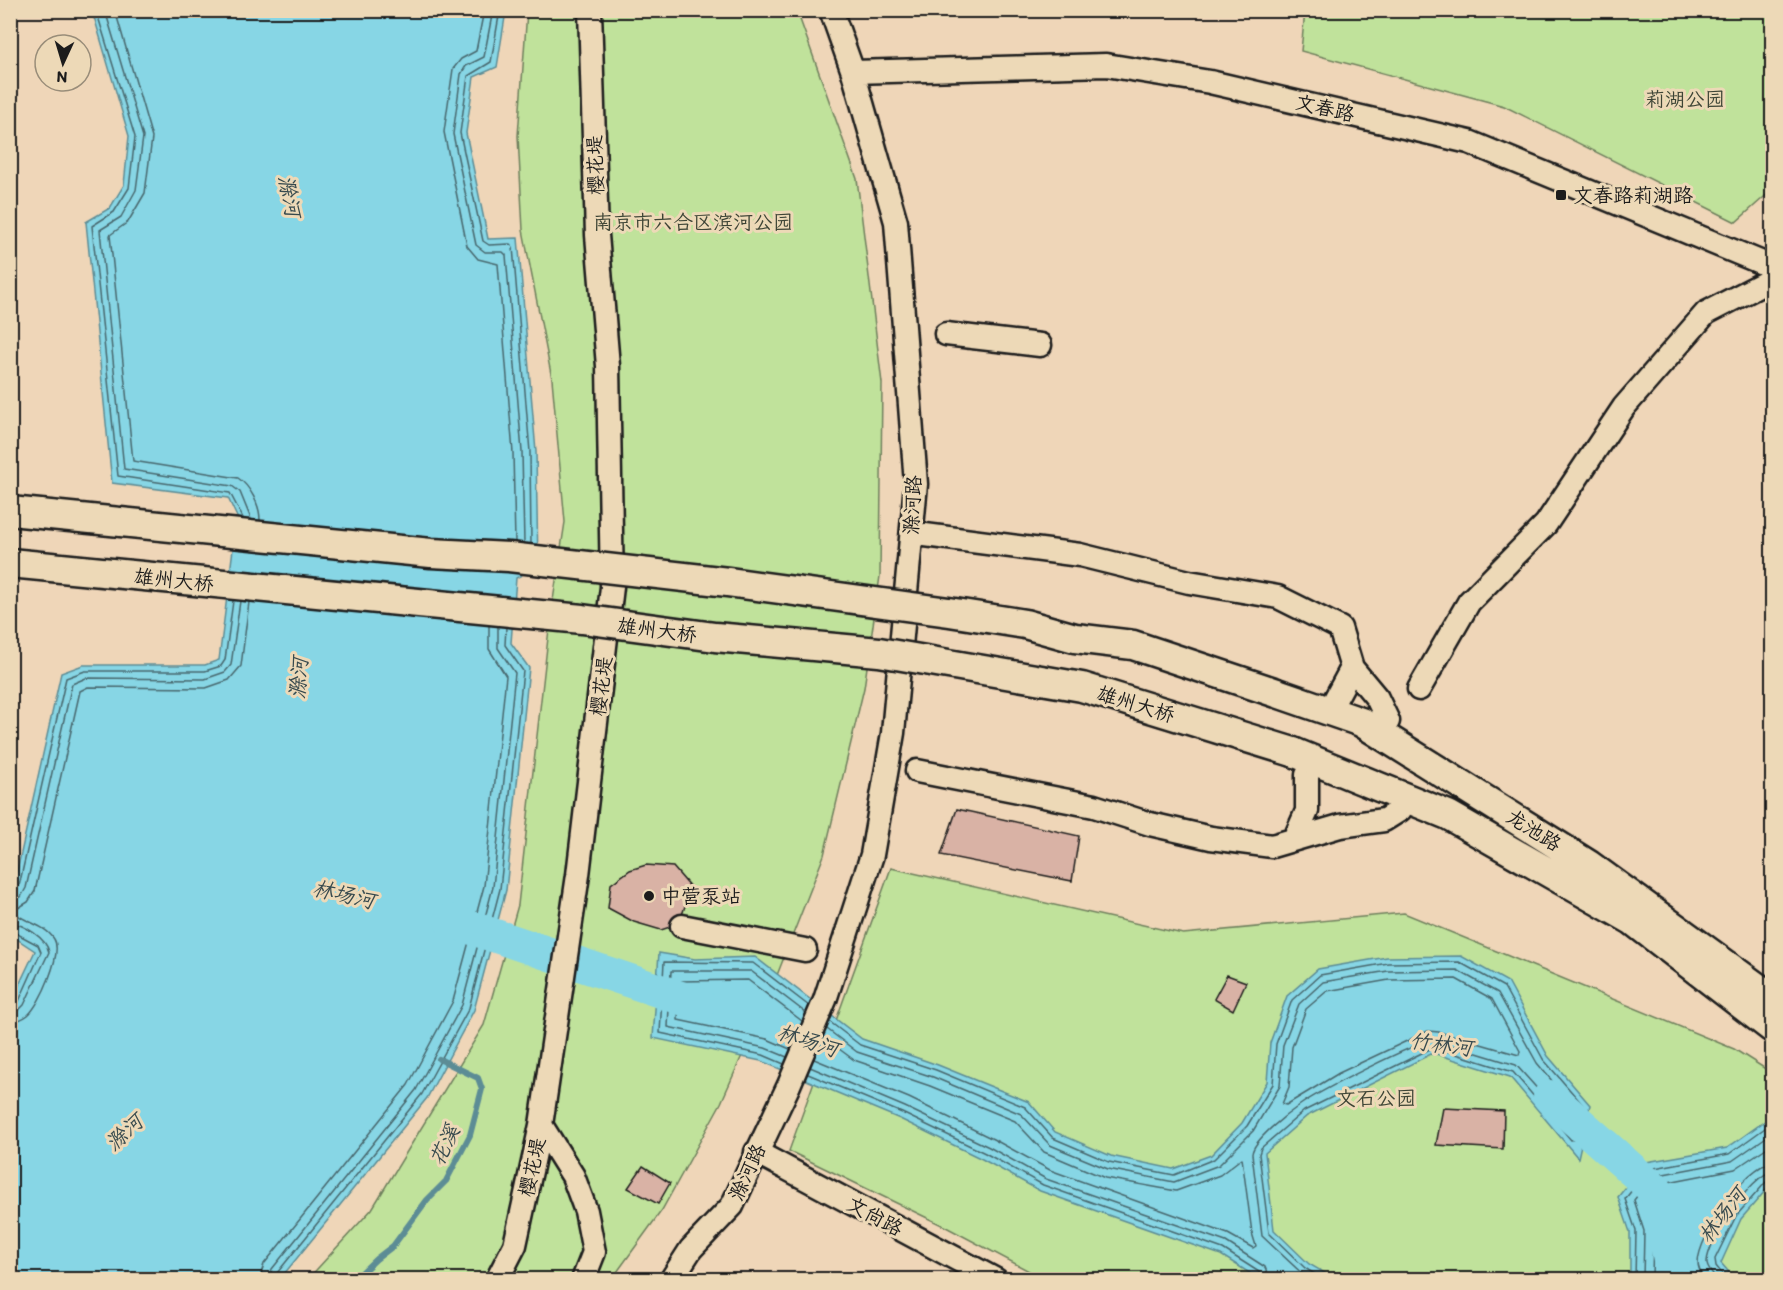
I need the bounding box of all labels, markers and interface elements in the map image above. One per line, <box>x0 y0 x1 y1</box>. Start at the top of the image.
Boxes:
north arrow <box>33 33 93 93</box>
text: N <box>56 68 68 87</box>
park label: 莉湖公园 <box>1645 87 1725 111</box>
street label: 文春路 <box>1293 90 1358 127</box>
street label: 樱花堤 <box>582 135 608 195</box>
water label: 滁河 <box>274 173 307 222</box>
place label: 文春路莉湖路 <box>1573 183 1694 207</box>
marker: 文春路莉湖路 <box>1554 188 1568 202</box>
park label: 南京市六合区滨河公园 <box>593 210 793 234</box>
street label: 滁河路 <box>898 473 926 536</box>
street label: 雄州大桥 <box>133 564 215 596</box>
street label: 雄州大桥 <box>616 613 698 647</box>
water label: 滁河 <box>284 653 313 700</box>
street label: 樱花堤 <box>585 655 617 717</box>
street label: 雄州大桥 <box>1094 681 1178 727</box>
street label: 龙池路 <box>1502 804 1567 857</box>
water label: 林场河 <box>310 875 380 914</box>
place label: 中营泵站 <box>661 884 741 908</box>
marker: 中营泵站 <box>642 889 656 903</box>
water label: 林场河 <box>774 1018 845 1063</box>
water label: 竹林河 <box>1408 1028 1477 1061</box>
park label: 文石公园 <box>1336 1086 1416 1110</box>
water label: 滁河 <box>100 1107 150 1155</box>
water label: 花溪 <box>424 1120 465 1169</box>
street label: 樱花堤 <box>514 1135 550 1199</box>
street label: 滁河路 <box>723 1139 771 1204</box>
water label: 林场河 <box>1693 1180 1753 1248</box>
street label: 文尚路 <box>843 1191 908 1241</box>

